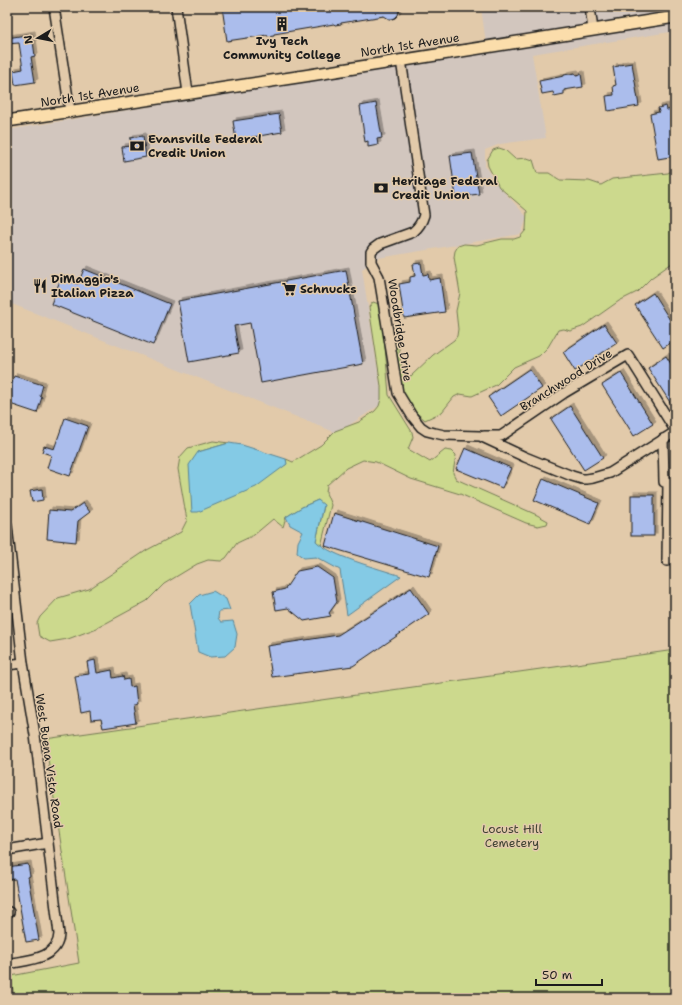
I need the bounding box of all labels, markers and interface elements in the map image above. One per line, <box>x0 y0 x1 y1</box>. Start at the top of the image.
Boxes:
building icon: Ivy Tech Community College <box>274 16 290 32</box>
north arrow <box>18 18 58 58</box>
street label: North 1st Avenue <box>359 29 461 61</box>
place label: Ivy Tech Community College <box>223 33 341 63</box>
text: N <box>20 34 37 45</box>
street label: North 1st Avenue <box>39 79 141 111</box>
place label: Evansville Federal Credit Union <box>148 131 262 161</box>
bank icon: Evansville Federal Credit Union <box>129 138 145 154</box>
place label: Heritage Federal Credit Union <box>392 173 498 203</box>
bank icon: Heritage Federal Credit Union <box>373 180 389 196</box>
place label: DiMaggio's Italian Pizza <box>51 271 134 301</box>
restaurant icon: DiMaggio's Italian Pizza <box>32 278 48 294</box>
street label: Woodbridge Drive <box>384 278 416 383</box>
supermarket icon: Schnucks <box>281 281 297 297</box>
place label: Schnucks <box>300 281 357 297</box>
street label: Branchwood Drive <box>517 345 615 415</box>
street label: West Buena Vista Road <box>32 693 66 830</box>
park label: Locust Hill Cemetery <box>482 821 542 851</box>
scale bar <box>536 961 602 987</box>
text: 50 m <box>542 967 572 983</box>

